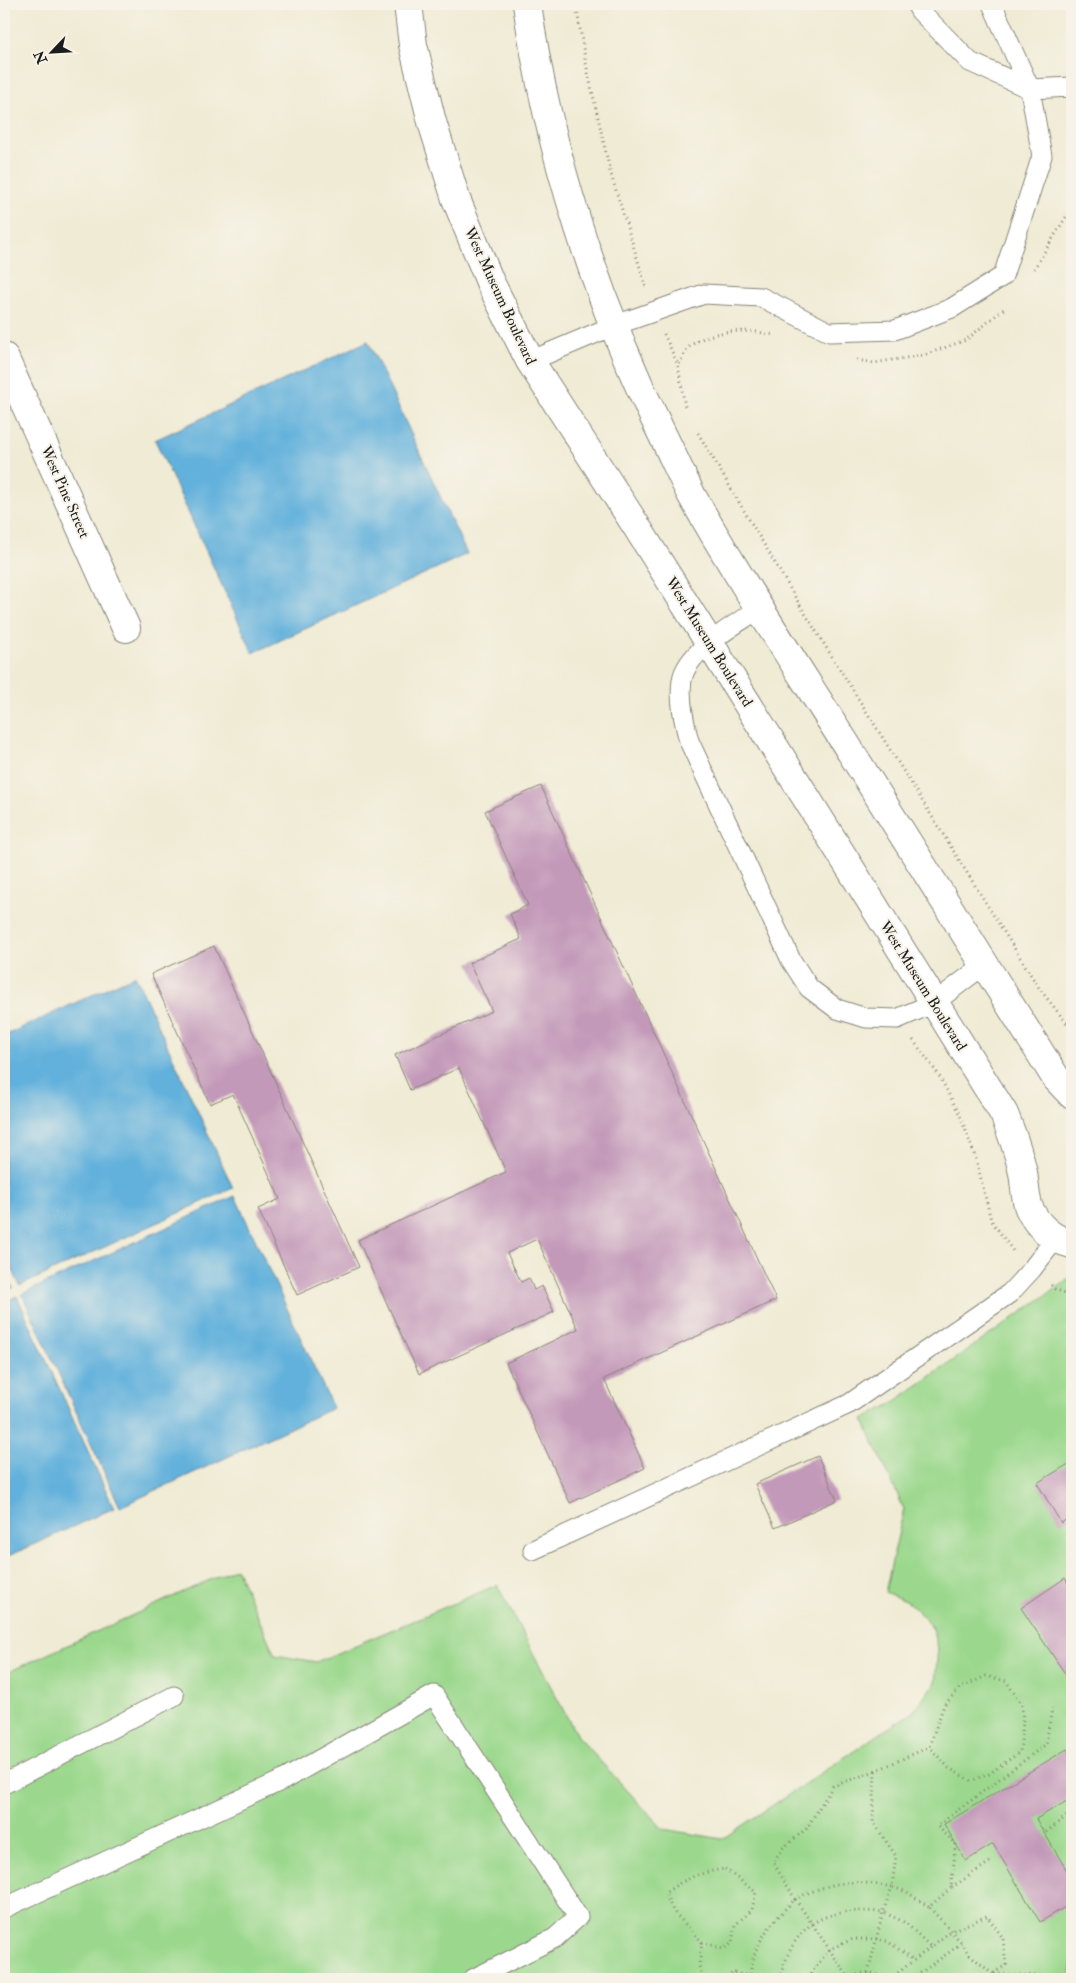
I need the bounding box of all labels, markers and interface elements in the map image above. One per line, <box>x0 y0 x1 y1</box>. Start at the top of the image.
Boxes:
north arrow <box>28 28 78 78</box>
text: N <box>30 48 51 67</box>
street label: West Museum Boulevard <box>459 223 540 368</box>
street label: West Pine Street <box>36 442 94 541</box>
street label: West Museum Boulevard <box>661 573 757 711</box>
street label: West Museum Boulevard <box>875 917 971 1055</box>

